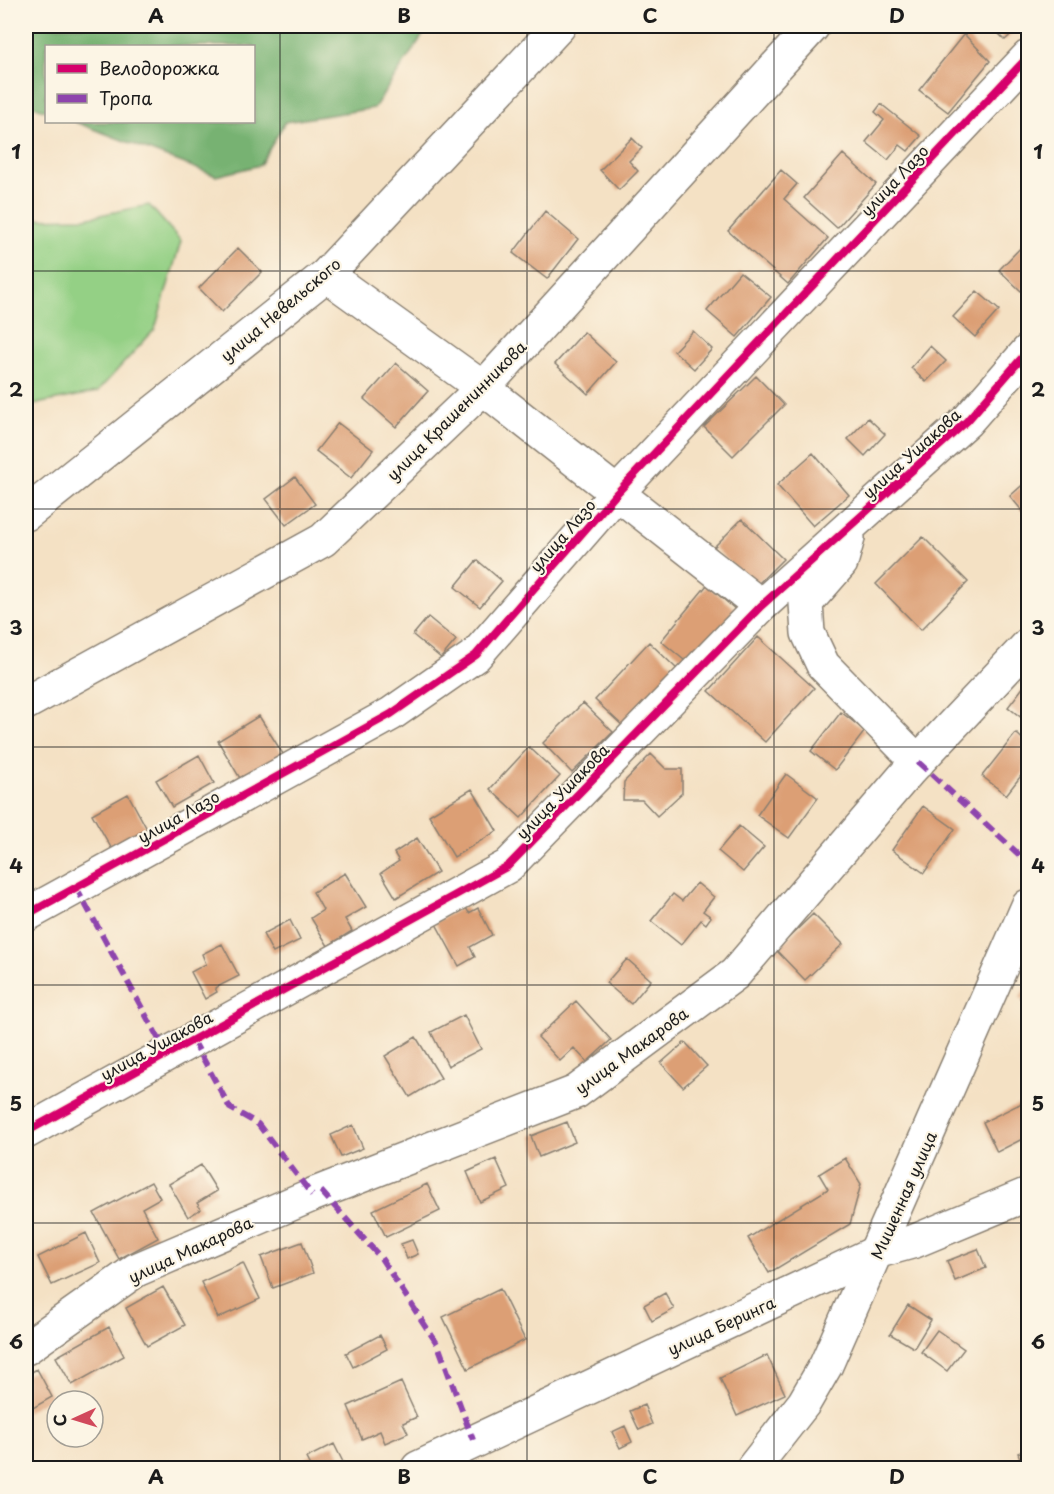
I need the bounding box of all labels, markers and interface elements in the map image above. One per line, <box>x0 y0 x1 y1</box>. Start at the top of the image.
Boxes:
text: A <box>148 0 164 30</box>
text: B <box>397 0 411 30</box>
text: C <box>642 0 658 30</box>
text: D <box>889 0 905 30</box>
legend <box>45 45 255 123</box>
text: Велодорожка <box>99 54 220 81</box>
text: Тропа <box>99 84 152 111</box>
text: 1 <box>11 136 21 166</box>
text: 1 <box>1033 136 1043 166</box>
street label: улица Лазо <box>854 139 934 221</box>
street label: улица Невельского <box>215 251 345 367</box>
street label: улица Крашенинникова <box>381 335 531 485</box>
text: 2 <box>9 374 23 404</box>
text: 2 <box>1031 374 1045 404</box>
street label: улица Ушакова <box>856 402 966 504</box>
street label: улица Лазо <box>523 493 601 577</box>
text: 3 <box>9 612 23 642</box>
text: 3 <box>1031 612 1045 642</box>
street label: улица Ушакова <box>510 738 614 844</box>
street label: улица Лазо <box>133 784 223 848</box>
text: 4 <box>9 850 23 880</box>
text: 4 <box>1031 850 1045 880</box>
street label: улица Макарова <box>569 1001 693 1099</box>
street label: улица Ушакова <box>95 1004 217 1086</box>
text: 5 <box>10 1088 22 1118</box>
text: 5 <box>1032 1088 1044 1118</box>
street label: Мишенная улица <box>864 1127 942 1263</box>
street label: улица Макарова <box>124 1210 256 1288</box>
street label: улица Беринга <box>663 1290 779 1360</box>
text: 6 <box>9 1326 23 1356</box>
text: 6 <box>1031 1326 1045 1356</box>
north arrow <box>45 1389 105 1449</box>
text: С <box>47 1413 71 1427</box>
text: A <box>148 1461 164 1491</box>
text: B <box>397 1461 411 1491</box>
text: C <box>642 1461 658 1491</box>
text: D <box>889 1461 905 1491</box>

